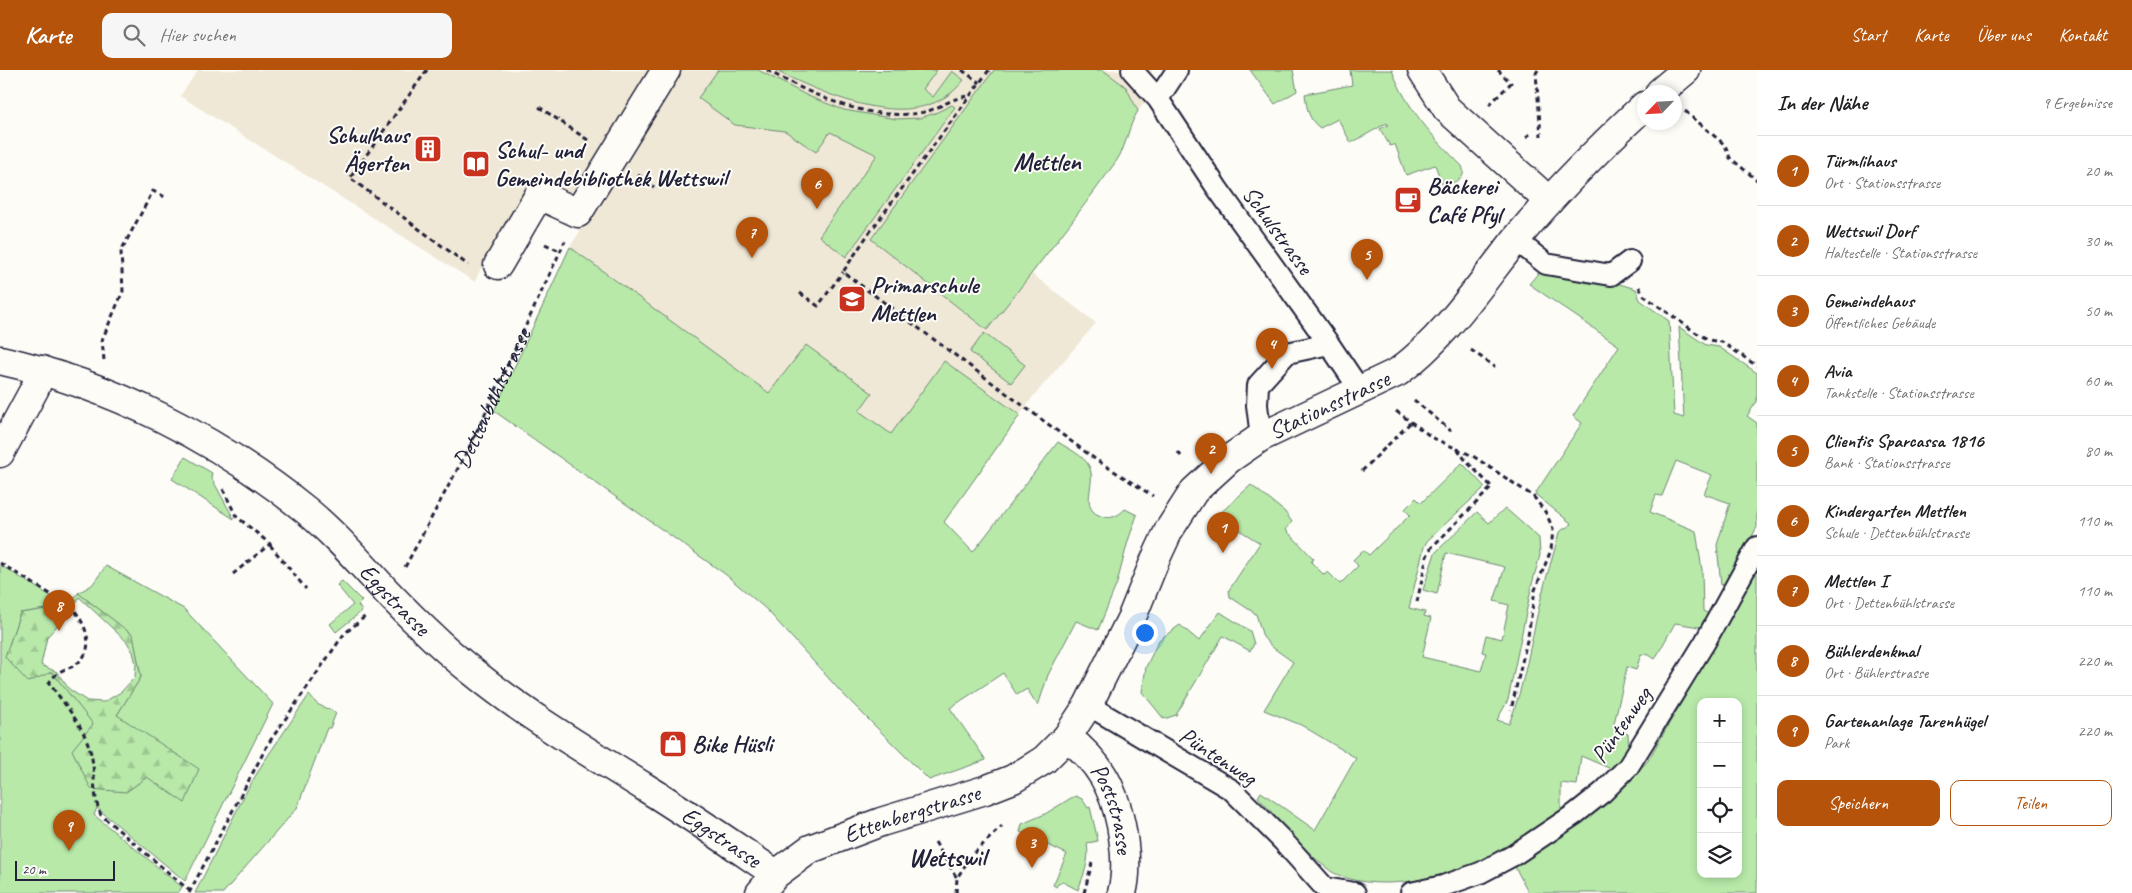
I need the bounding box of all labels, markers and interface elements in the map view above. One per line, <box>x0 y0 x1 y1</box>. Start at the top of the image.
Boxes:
search box <box>102 13 452 58</box>
text: Karte <box>25 20 72 50</box>
icon: search <box>120 21 148 49</box>
text: Hier suchen <box>160 23 236 47</box>
text: Start <box>1851 24 1886 46</box>
text: Karte <box>1914 24 1949 46</box>
text: Über uns <box>1977 24 2031 46</box>
text: Kontakt <box>2059 24 2107 46</box>
north arrow <box>1637 85 1682 130</box>
text: In der Nähe <box>1777 90 1867 116</box>
text: 9 Ergebnisse <box>2043 93 2112 113</box>
place label: Schulhaus Ägerten <box>326 120 412 178</box>
building icon: Schulhaus Ägerten <box>413 134 443 164</box>
place label: Schul- und Gemeindebibliothek Wettswil <box>495 135 731 193</box>
district label: Mettlen <box>1013 146 1082 178</box>
library icon: Schul- und Gemeindebibliothek Wettswil <box>461 149 491 179</box>
text: Türmlihaus <box>1824 149 1896 173</box>
text: 1 <box>1789 161 1797 181</box>
text: 20 m <box>2085 161 2112 181</box>
pin: 6 <box>801 168 833 209</box>
place label: Bäckerei Café Pfyl <box>1427 171 1506 229</box>
text: Ort · Stationsstrasse <box>1824 173 1940 193</box>
street label: Schulstrasse <box>1236 180 1321 282</box>
cafe icon: Bäckerei Café Pfyl <box>1393 185 1423 215</box>
pin: 7 <box>736 217 768 258</box>
text: Wettswil Dorf <box>1824 219 1916 243</box>
text: 2 <box>1789 231 1797 251</box>
text: 30 m <box>2085 231 2112 251</box>
pin: 5 <box>1351 239 1383 280</box>
text: Haltestelle · Stationsstrasse <box>1824 243 1977 263</box>
place label: Primarschule Mettlen <box>871 270 980 328</box>
school or university icon: Primarschule Mettlen <box>837 284 867 314</box>
text: Gemeindehaus <box>1824 289 1914 313</box>
text: 3 <box>1789 301 1797 321</box>
text: 50 m <box>2085 301 2112 321</box>
text: Öffentliches Gebäude <box>1824 313 1935 333</box>
street label: Dettenbühlstrasse <box>446 322 538 473</box>
pin: 4 <box>1256 328 1288 369</box>
text: Avia <box>1824 359 1852 383</box>
street label: Stationsstrasse <box>1264 362 1396 446</box>
text: 4 <box>1789 371 1797 391</box>
text: 60 m <box>2085 371 2112 391</box>
text: Tankstelle · Stationsstrasse <box>1824 383 1974 403</box>
text: Clientis Sparcassa 1816 <box>1824 429 1984 453</box>
pin: 2 <box>1195 433 1227 474</box>
text: 5 <box>1790 441 1796 461</box>
text: 80 m <box>2085 441 2112 461</box>
text: Bank · Stationsstrasse <box>1824 453 1950 473</box>
text: Kindergarten Mettlen <box>1824 499 1966 523</box>
text: 6 <box>1789 511 1797 531</box>
text: 110 m <box>2078 511 2112 531</box>
pin: 1 <box>1207 512 1239 553</box>
text: Schule · Dettenbühlstrasse <box>1824 523 1969 543</box>
street label: Eggstrasse <box>353 557 438 644</box>
text: Mettlen I <box>1824 569 1888 593</box>
text: 7 <box>1789 581 1797 601</box>
text: 110 m <box>2078 581 2112 601</box>
pin: 8 <box>43 590 75 631</box>
text: Ort · Dettenbühlstrasse <box>1824 593 1954 613</box>
your location <box>1132 620 1158 646</box>
text: Bühlerdenkmal <box>1824 639 1919 663</box>
text: 8 <box>1789 651 1797 671</box>
text: 220 m <box>2078 651 2112 671</box>
text: Ort · Bühlerstrasse <box>1824 663 1928 683</box>
street label: Püntenweg <box>1584 679 1659 769</box>
map controls <box>1697 698 1742 878</box>
button: + <box>1697 698 1742 743</box>
text: Gartenanlage Tarenhügel <box>1824 709 1986 733</box>
street label: Püntenweg <box>1174 720 1264 793</box>
text: 9 <box>1789 721 1797 741</box>
text: 220 m <box>2078 721 2112 741</box>
shop icon: Bike Hüsli <box>658 729 688 759</box>
place label: Bike Hüsli <box>692 729 776 759</box>
text: Park <box>1824 733 1849 753</box>
button: − <box>1697 743 1742 788</box>
street label: Poststrasse <box>1084 757 1140 857</box>
street label: Ettenbergstrasse <box>839 777 986 850</box>
button: Speichern <box>1777 780 1940 826</box>
button: Teilen <box>1950 780 2112 826</box>
button: locate <box>1697 788 1742 833</box>
street label: Eggstrasse <box>676 800 769 876</box>
pin: 9 <box>53 810 85 851</box>
pin: 3 <box>1016 827 1048 868</box>
button: layers <box>1697 833 1742 878</box>
district label: Wettswil <box>908 841 990 874</box>
scale bar <box>15 858 115 881</box>
text: 20 m <box>22 861 46 878</box>

